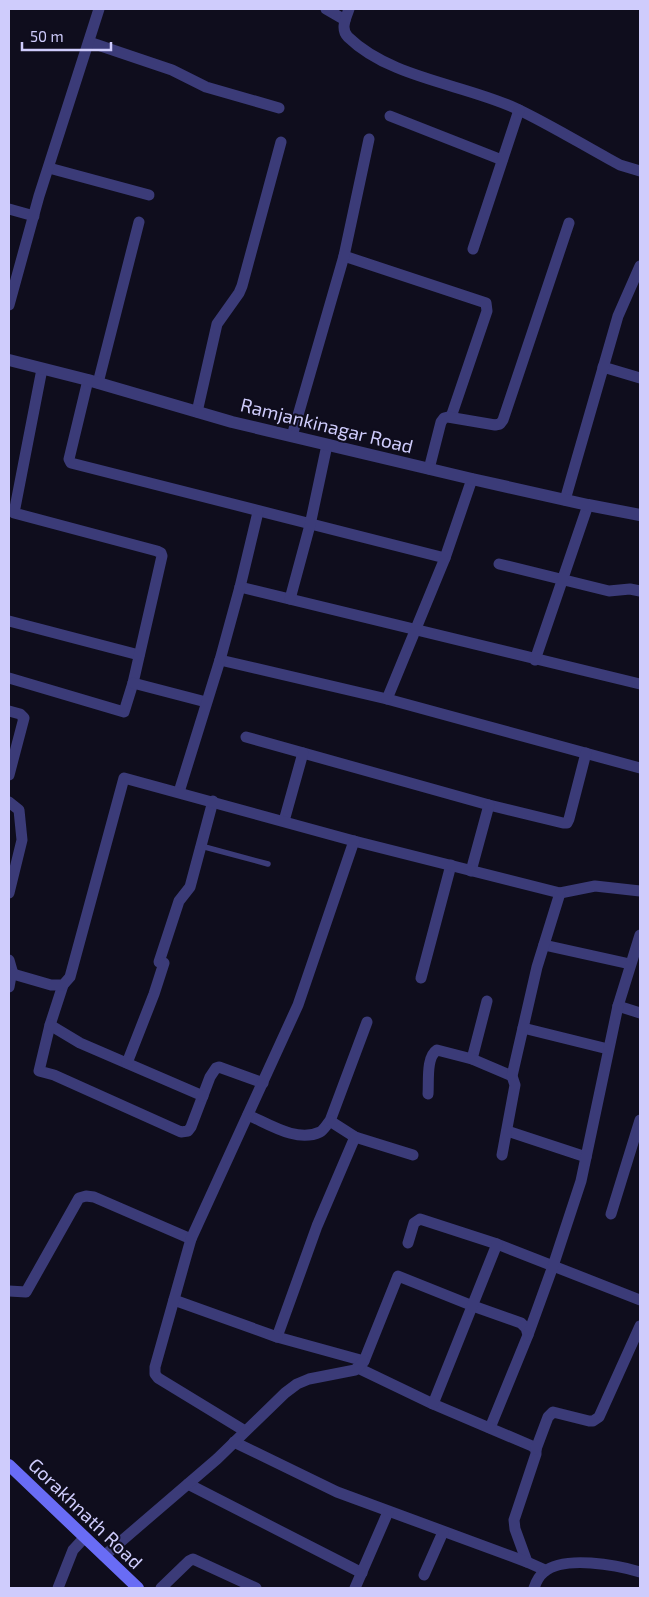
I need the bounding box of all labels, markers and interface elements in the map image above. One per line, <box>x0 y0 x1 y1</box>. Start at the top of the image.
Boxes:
scale bar <box>22 20 111 52</box>
text: 50 m <box>30 27 64 45</box>
street label: Ramjankinagar Road <box>238 392 416 458</box>
street label: Gorakhnath Road <box>24 1453 148 1573</box>

